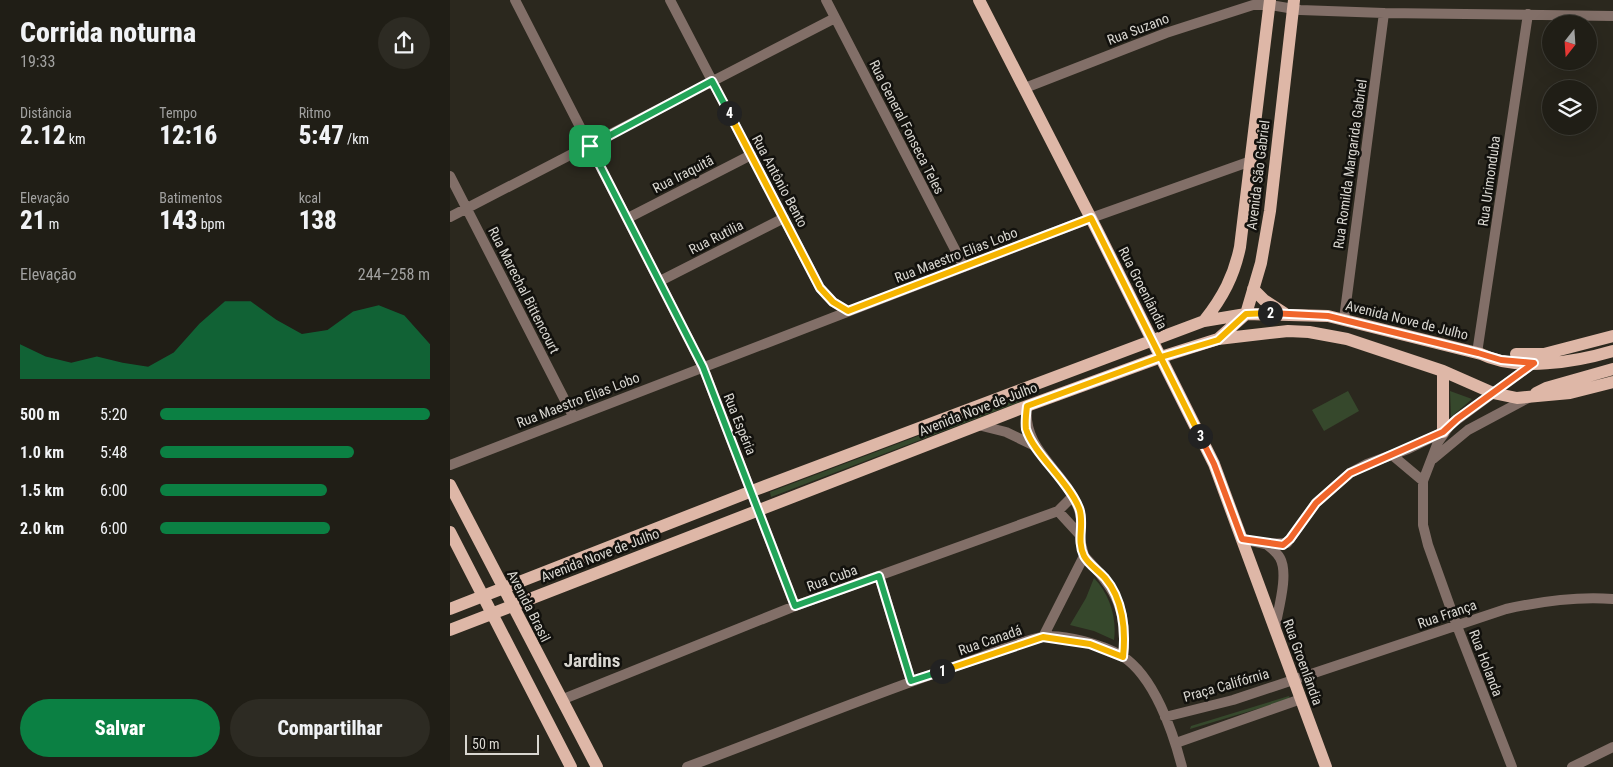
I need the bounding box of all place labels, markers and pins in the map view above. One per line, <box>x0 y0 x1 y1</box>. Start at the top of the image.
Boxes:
pin: 4 <box>716 100 742 126</box>
pin <box>569 125 611 167</box>
pin: 2 <box>1258 300 1282 326</box>
pin: 3 <box>1188 424 1212 448</box>
pin: 1 <box>930 658 954 684</box>

